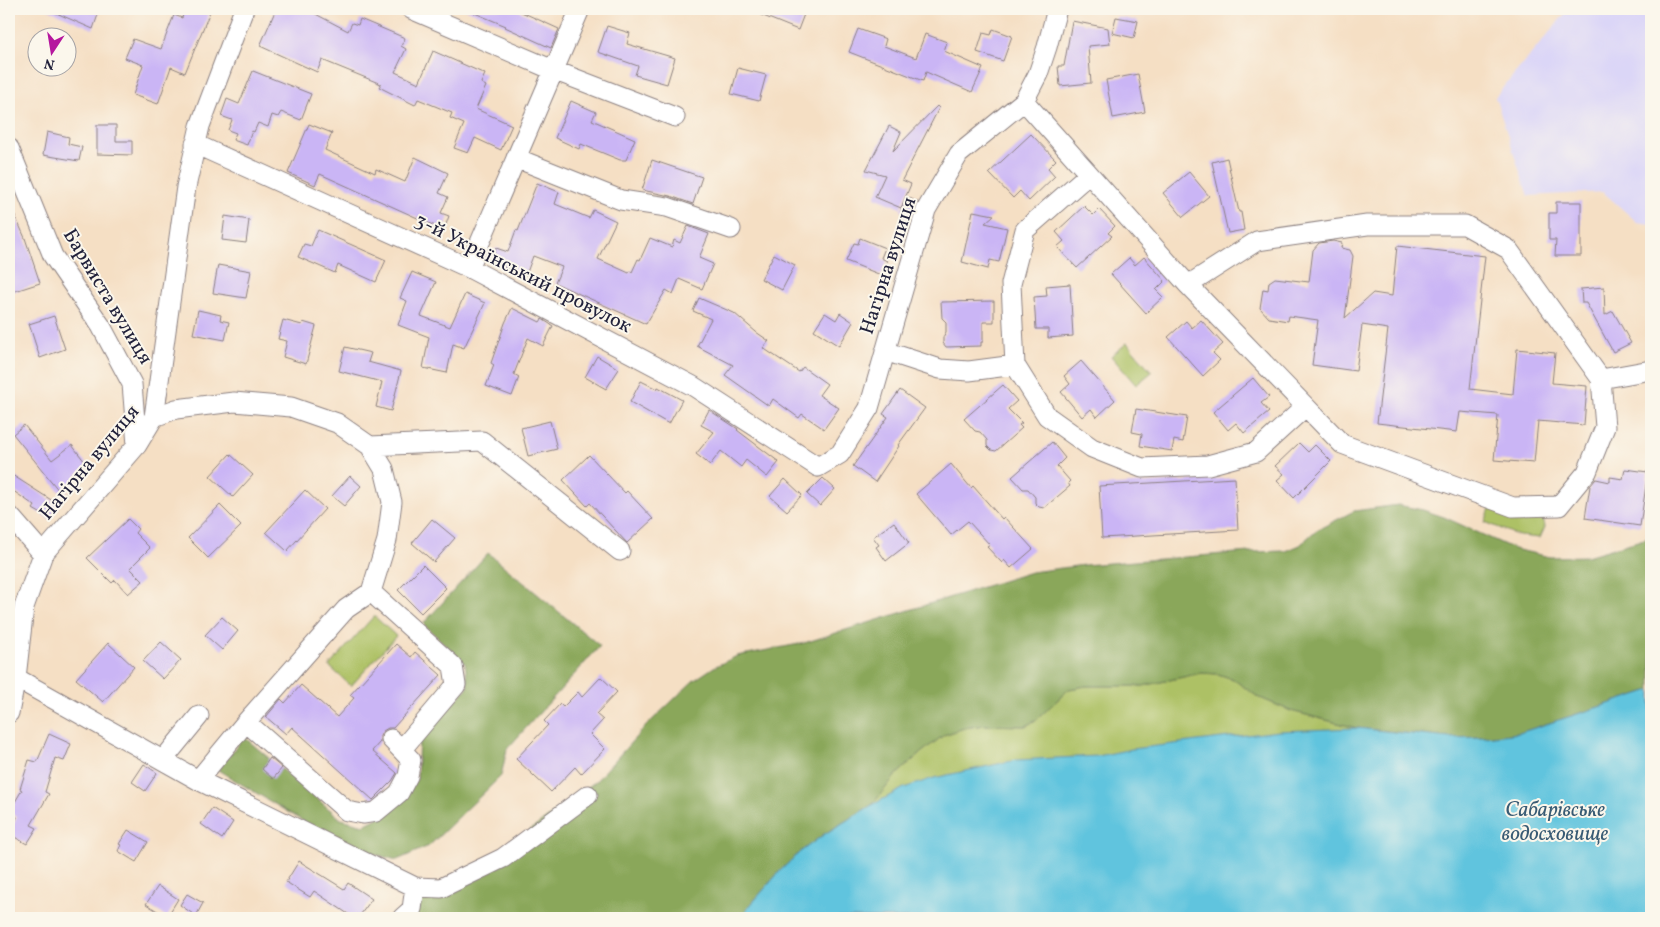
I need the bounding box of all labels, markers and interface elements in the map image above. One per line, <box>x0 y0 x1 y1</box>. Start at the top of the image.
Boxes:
north arrow <box>28 28 78 78</box>
text: N <box>43 53 57 74</box>
street label: Нагірна вулиця <box>854 194 924 338</box>
street label: 3-й Український провулок <box>410 207 637 341</box>
street label: Барвиста вулиця <box>55 224 159 370</box>
street label: Нагірна вулиця <box>33 399 147 527</box>
water label: Сабарівське водосховище <box>1502 796 1609 849</box>

